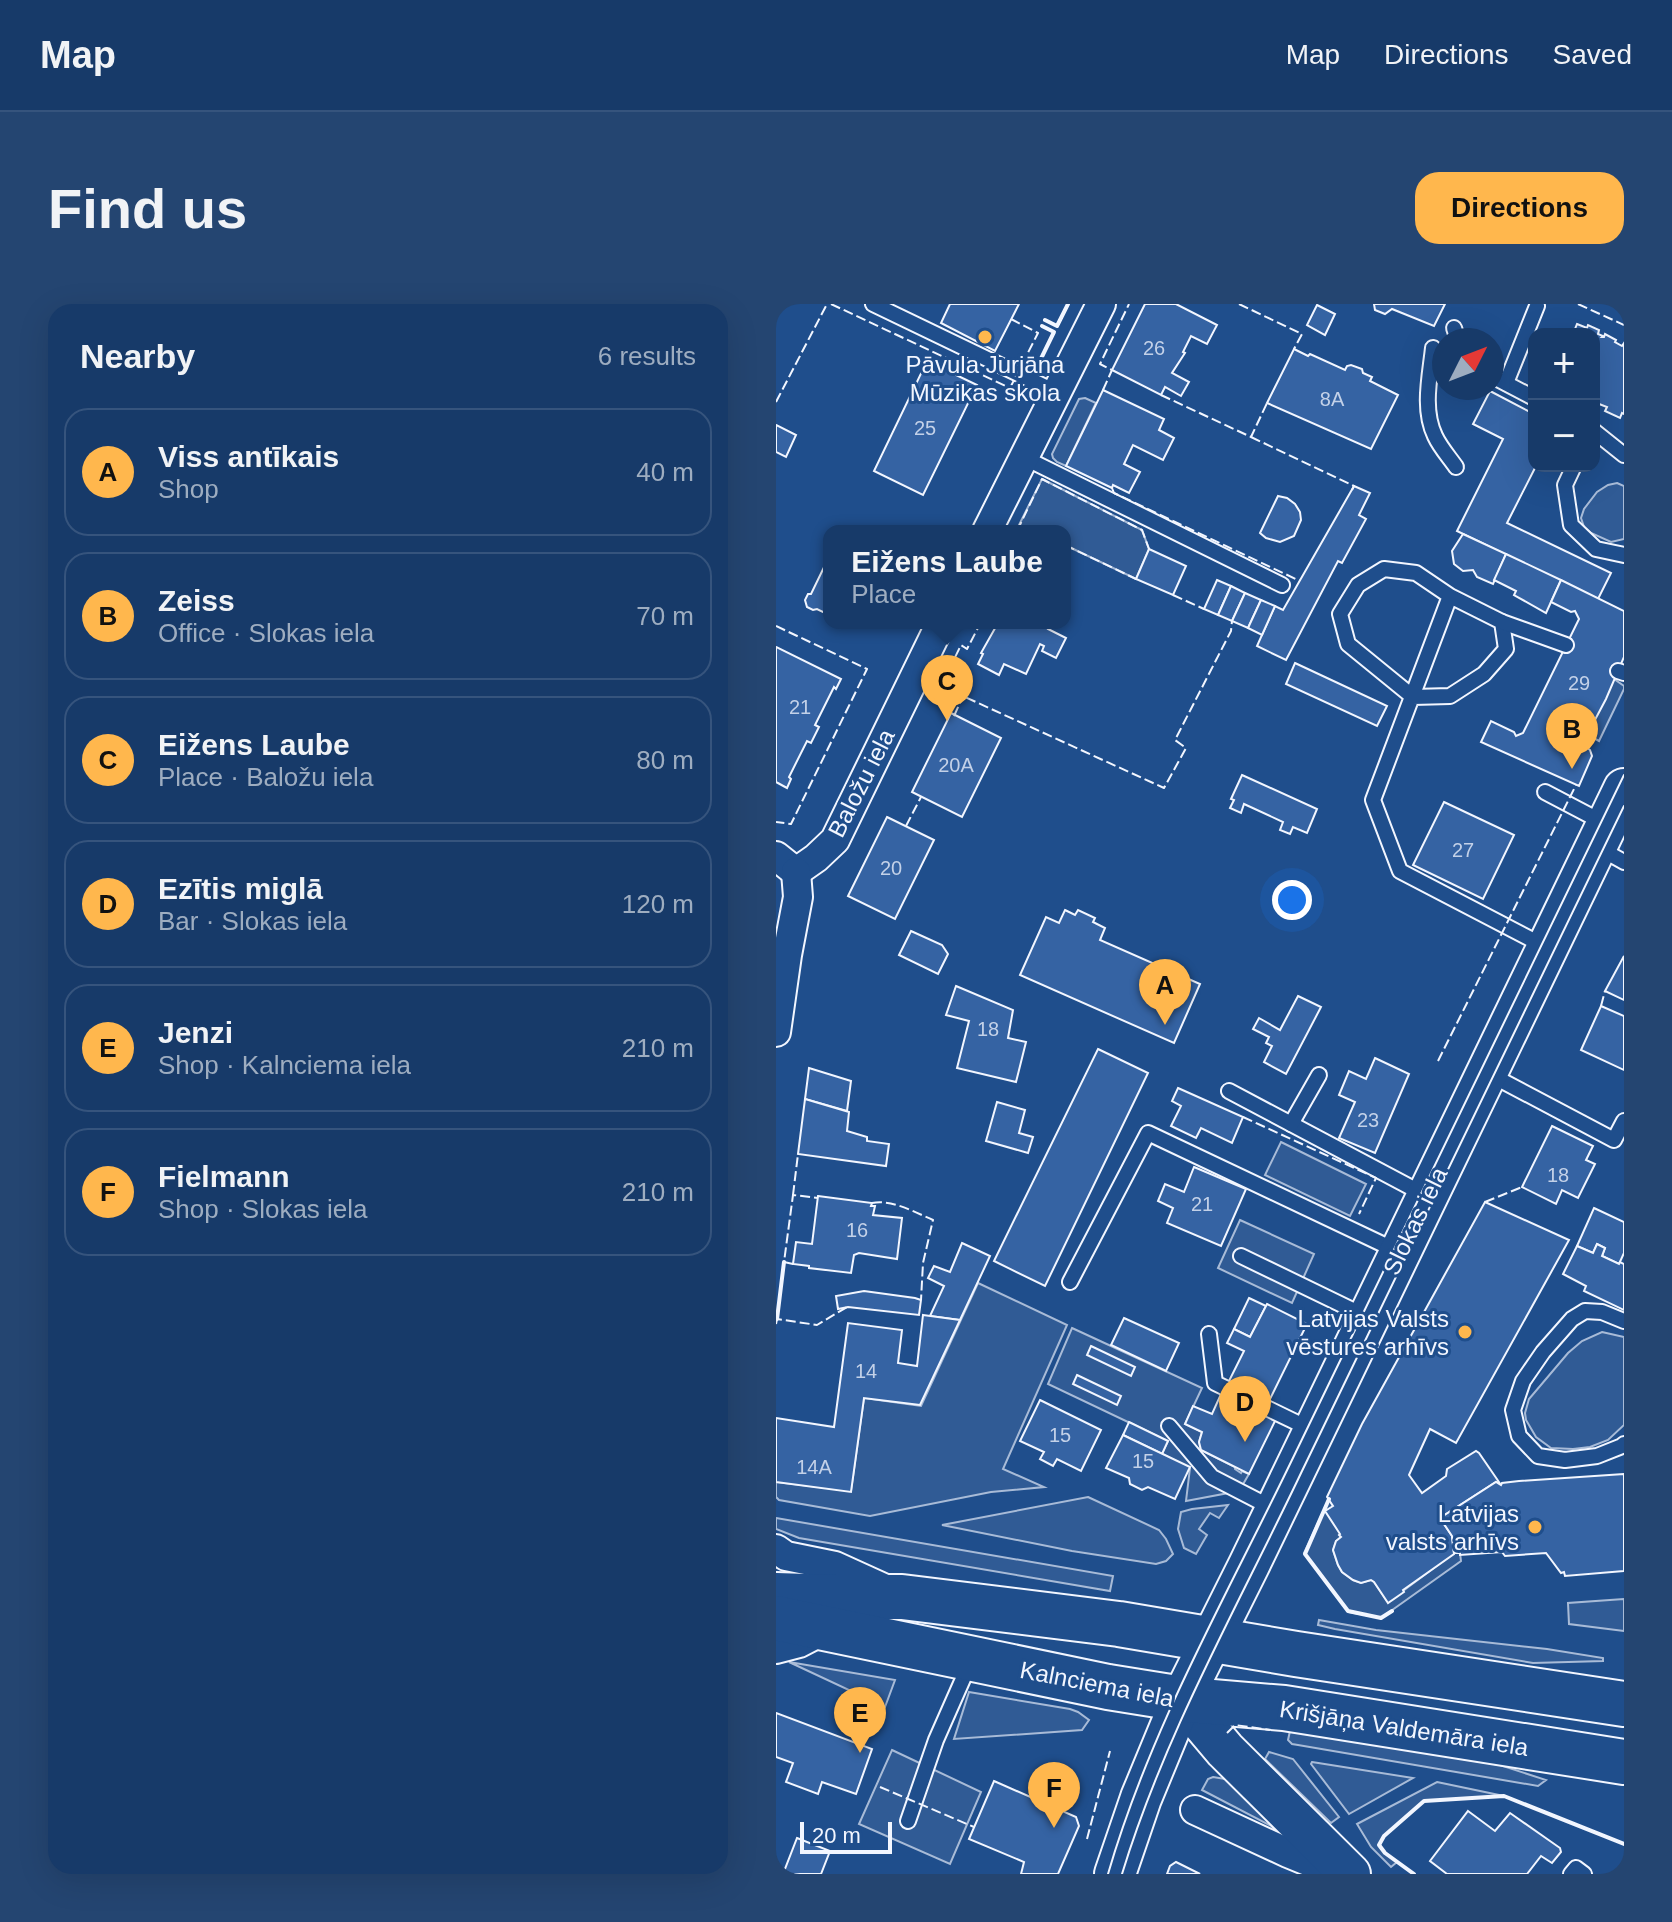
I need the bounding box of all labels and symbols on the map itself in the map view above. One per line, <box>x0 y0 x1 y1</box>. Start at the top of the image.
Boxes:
marker: Pāvula Jurjāna Mūzikas skola <box>976 328 994 346</box>
north arrow <box>1432 328 1504 400</box>
house number: 26 <box>1143 337 1165 359</box>
place label: Pāvula Jurjāna Mūzikas skola <box>906 351 1065 406</box>
house number: 8A <box>1320 388 1345 410</box>
house number: 25 <box>914 417 936 439</box>
pin: C <box>921 655 973 721</box>
house number: 29 <box>1568 672 1590 694</box>
house number: 21 <box>789 696 811 718</box>
pin: B <box>1546 703 1598 769</box>
street label: Baložu iela <box>822 724 900 841</box>
house number: 20A <box>938 754 974 776</box>
house number: 27 <box>1452 839 1474 861</box>
house number: 20 <box>880 857 902 879</box>
your location <box>1272 880 1312 920</box>
pin: A <box>1139 959 1191 1025</box>
house number: 18 <box>977 1018 999 1040</box>
house number: 23 <box>1357 1109 1379 1131</box>
street label: Slokas iela <box>1377 1162 1453 1279</box>
house number: 18 <box>1547 1164 1569 1186</box>
house number: 21 <box>1191 1193 1213 1215</box>
house number: 16 <box>846 1219 868 1241</box>
place label: Latvijas Valsts vēstures arhīvs <box>1286 1305 1449 1360</box>
marker: Latvijas Valsts vēstures arhīvs <box>1456 1323 1474 1341</box>
house number: 14 <box>855 1360 877 1382</box>
pin: D <box>1219 1376 1271 1442</box>
house number: 15 <box>1049 1424 1071 1446</box>
house number: 15 <box>1132 1450 1154 1472</box>
house number: 14A <box>796 1456 832 1478</box>
place label: Latvijas valsts arhīvs <box>1386 1500 1519 1555</box>
marker: Latvijas valsts arhīvs <box>1526 1518 1544 1536</box>
street label: Kalnciema iela <box>1018 1656 1177 1712</box>
pin: E <box>834 1687 886 1753</box>
street label: Krišjāņa Valdemāra iela <box>1278 1695 1531 1761</box>
pin: F <box>1028 1762 1080 1828</box>
scale bar <box>800 1818 892 1854</box>

